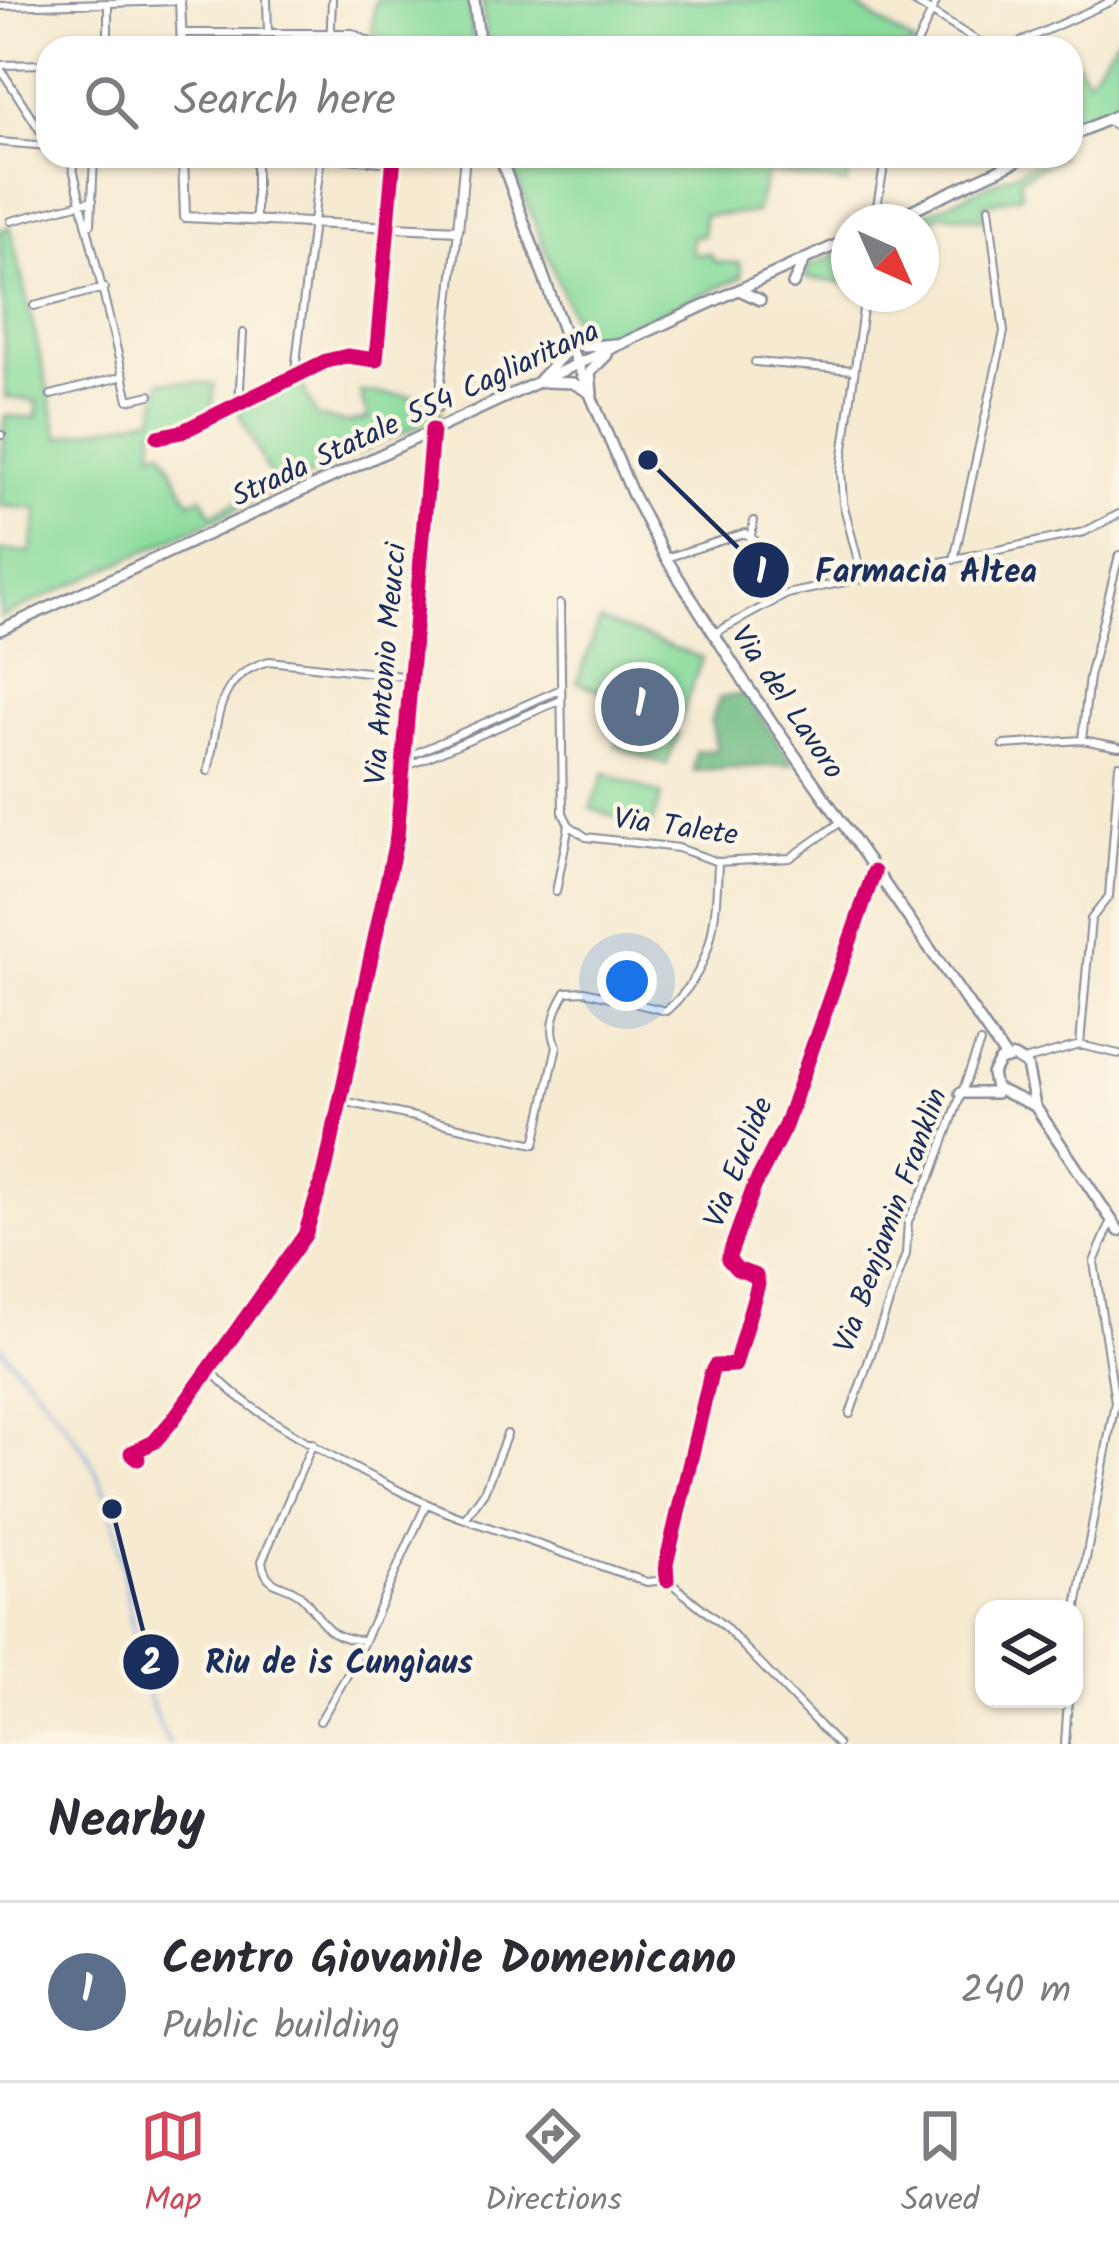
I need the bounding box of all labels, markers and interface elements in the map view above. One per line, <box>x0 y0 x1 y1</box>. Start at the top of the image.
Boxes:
search box <box>36 36 1083 168</box>
text: Search here <box>174 66 396 138</box>
icon: search <box>78 69 144 135</box>
north arrow <box>831 204 939 312</box>
street label: Strada Statale 554 Cagliaritana <box>224 308 608 521</box>
callout: Farmacia Altea <box>731 536 1061 605</box>
street label: Via Antonio Meucci <box>353 539 422 787</box>
text: 1 <box>756 545 767 602</box>
text: Farmacia Altea <box>815 547 1037 600</box>
street label: Via del Lavoro <box>717 616 856 790</box>
pin: 1 <box>601 662 679 752</box>
street label: Via Talete <box>610 795 741 860</box>
your location <box>597 951 657 1011</box>
street label: Via Benjamin Franklin <box>822 1081 962 1360</box>
street label: Via Euclide <box>692 1090 788 1235</box>
map controls <box>975 1600 1083 1708</box>
button: layers <box>975 1600 1083 1708</box>
callout: Riu de is Cungiaus <box>121 1627 496 1696</box>
text: 2 <box>141 1636 162 1693</box>
text: Riu de is Cungiaus <box>205 1638 474 1691</box>
text: Nearby <box>48 1782 205 1863</box>
text: Centro Giovanile Domenicano <box>162 1925 736 1997</box>
text: 1 <box>81 1961 93 2023</box>
text: 240 m <box>961 1961 1071 2023</box>
text: Public building <box>162 1997 400 2059</box>
tab: Map <box>140 2103 206 2228</box>
tab: Directions <box>485 2103 622 2228</box>
tab: Saved <box>901 2103 979 2228</box>

